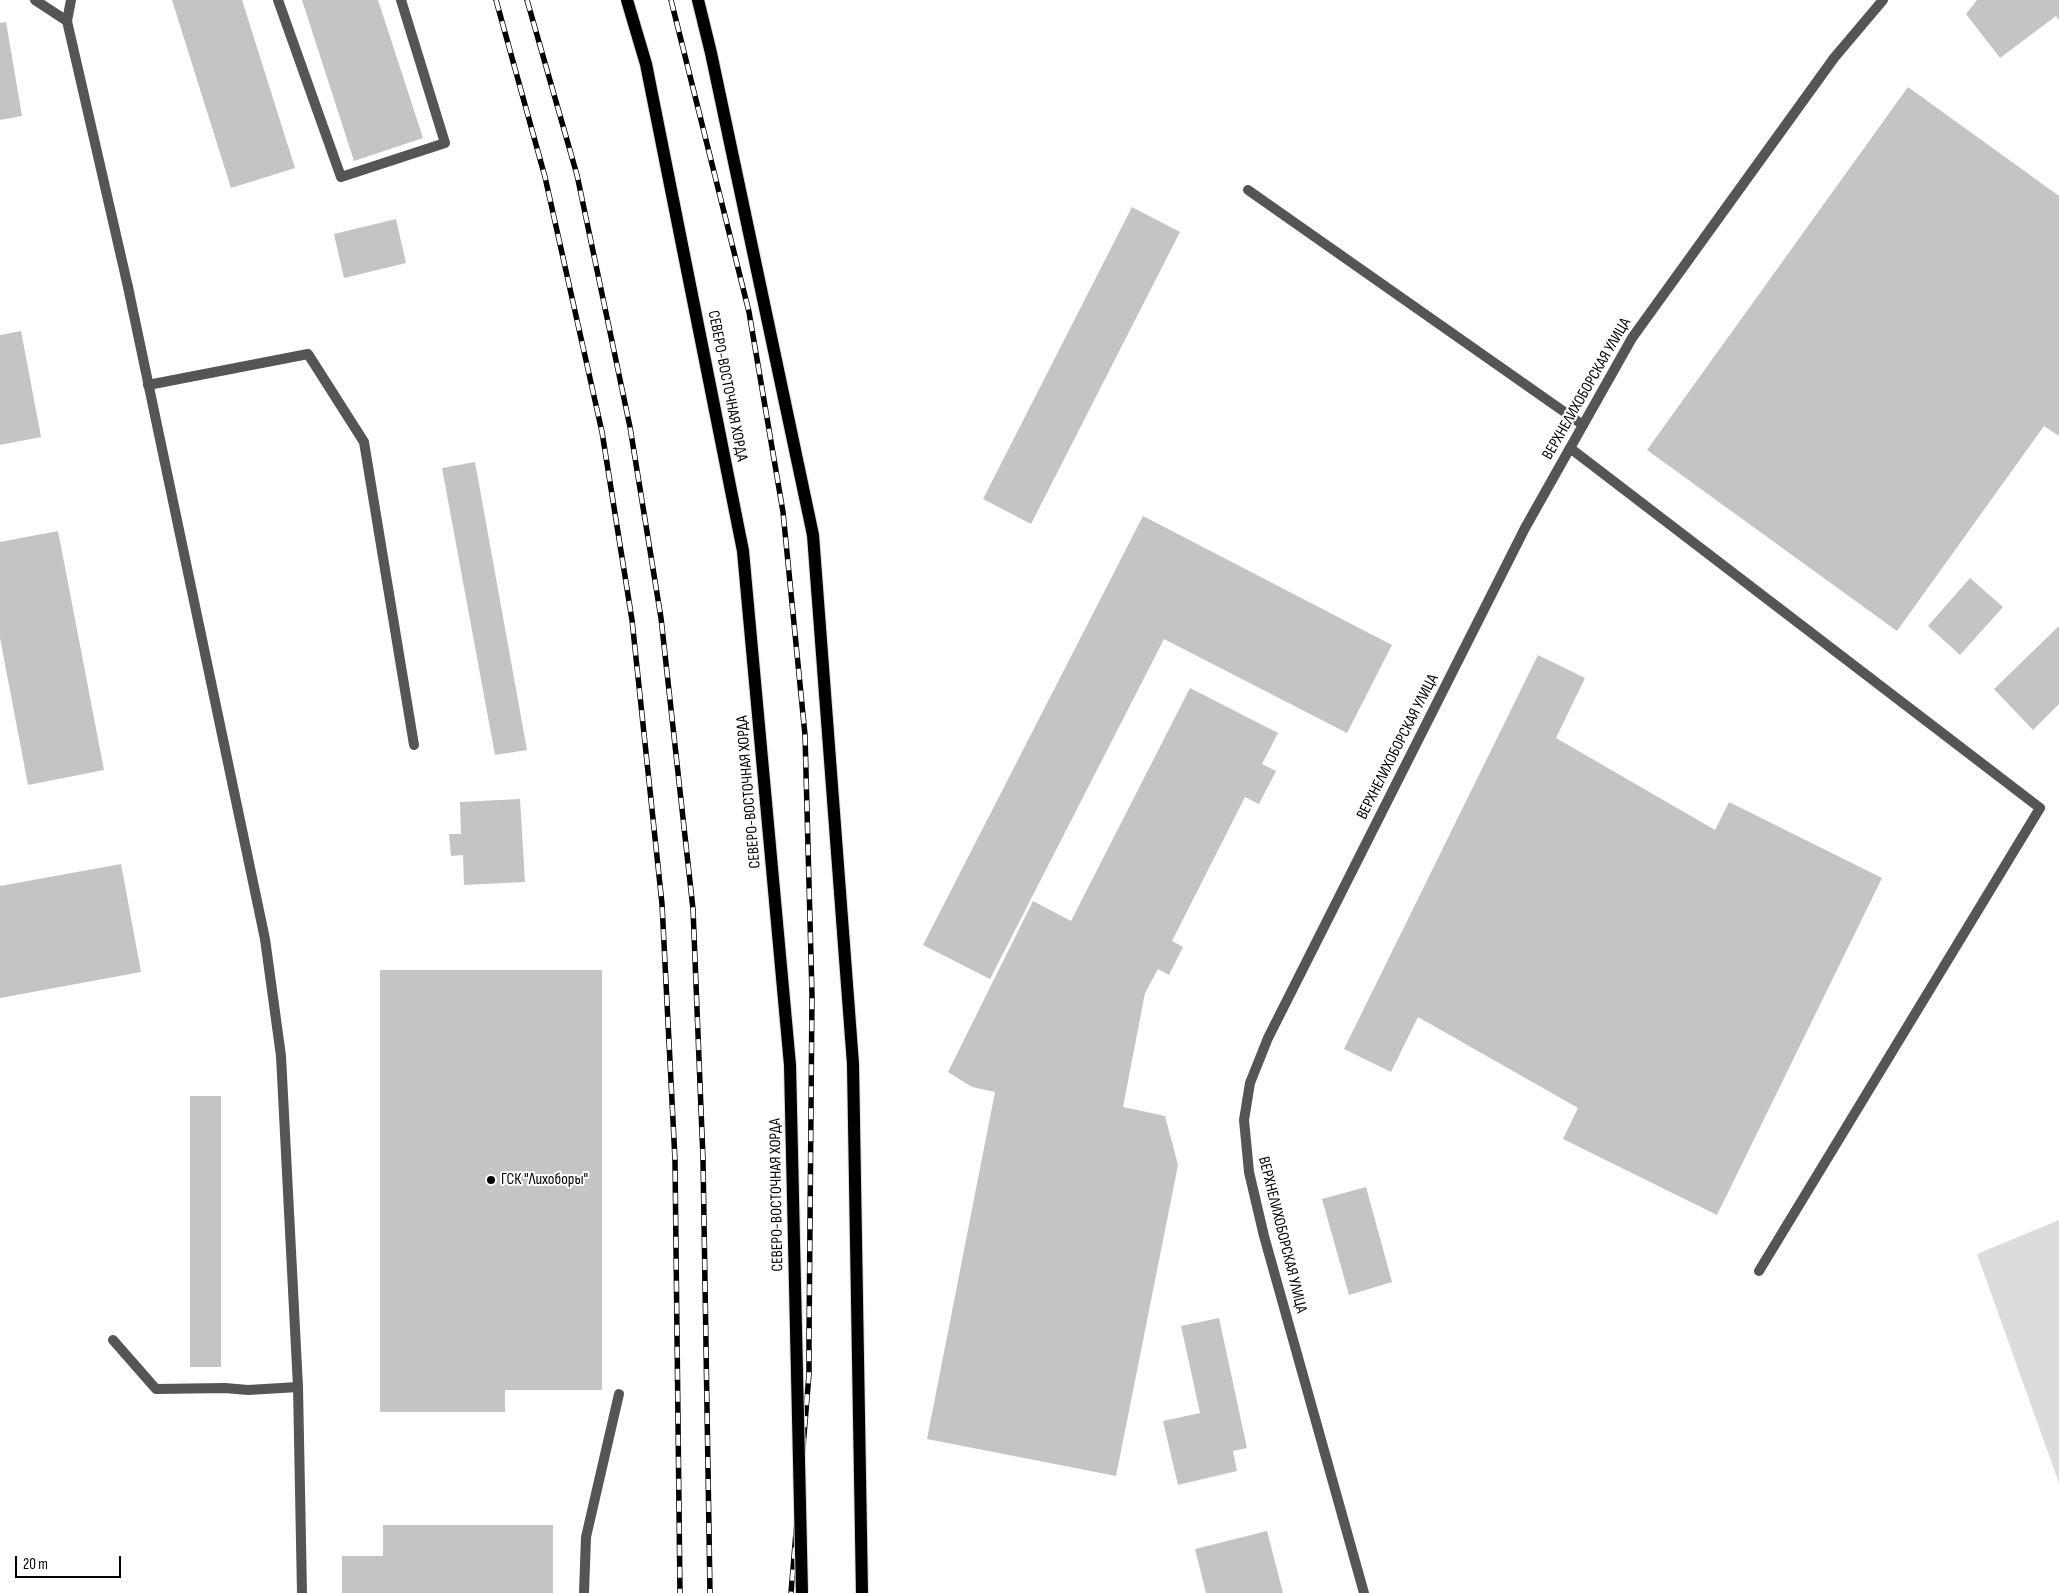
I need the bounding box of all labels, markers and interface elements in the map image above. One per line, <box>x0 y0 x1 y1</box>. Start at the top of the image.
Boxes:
street label: СЕВЕРО-ВОСТОЧНАЯ ХОРДА <box>703 309 751 463</box>
street label: ВЕРХНЕЛИХОБОРСКАЯ УЛИЦА <box>1539 315 1635 463</box>
street label: ВЕРХНЕЛИХОБОРСКАЯ УЛИЦА <box>1353 671 1443 823</box>
street label: СЕВЕРО-ВОСТОЧНАЯ ХОРДА <box>733 715 765 869</box>
street label: СЕВЕРО-ВОСТОЧНАЯ ХОРДА <box>766 1118 788 1272</box>
street label: ВЕРХНЕЛИХОБОРСКАЯ УЛИЦА <box>1253 1155 1311 1315</box>
place label: ГСК "Лихоборы" <box>501 1170 588 1190</box>
marker: ГСК "Лихоборы" <box>485 1174 497 1186</box>
scale bar <box>18 1546 124 1578</box>
text: 20 m <box>23 1555 48 1574</box>

